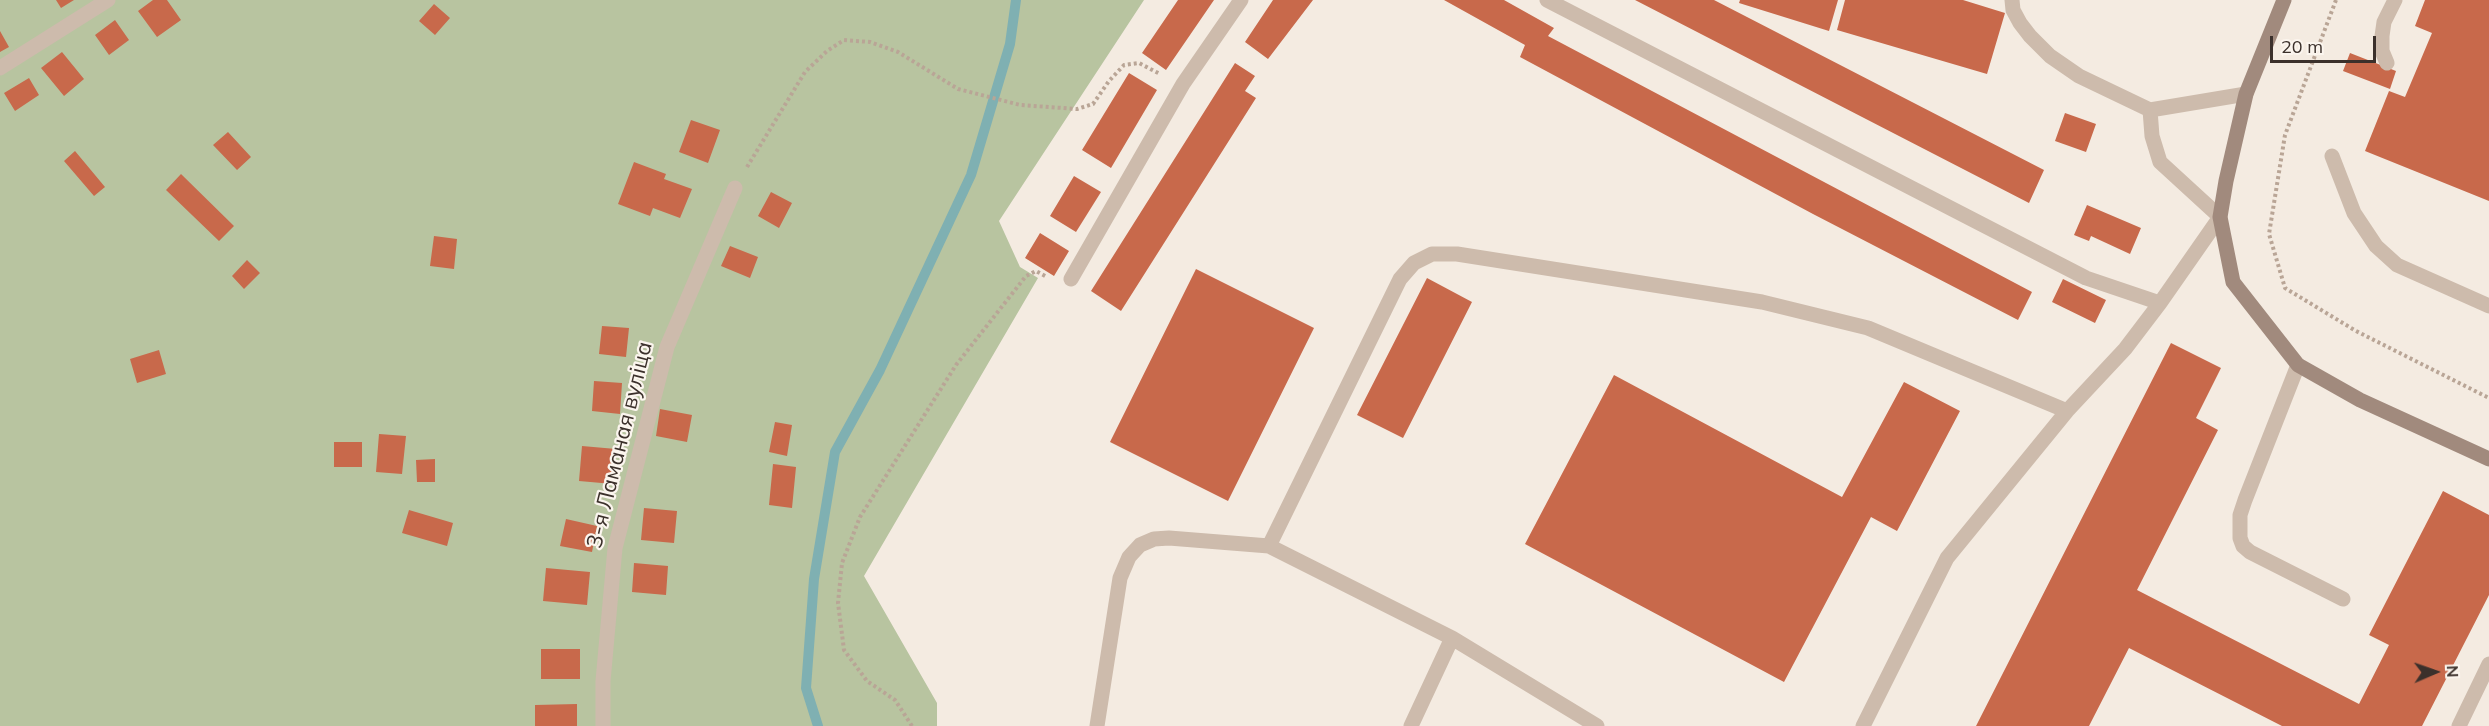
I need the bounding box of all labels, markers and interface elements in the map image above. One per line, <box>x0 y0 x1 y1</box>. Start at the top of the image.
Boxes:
scale bar <box>2273 24 2380 62</box>
text: 20 m <box>2281 35 2323 58</box>
street label: 3-я Ламаная вуліца <box>582 339 658 551</box>
north arrow <box>2405 642 2465 702</box>
text: N <box>2443 665 2463 678</box>

